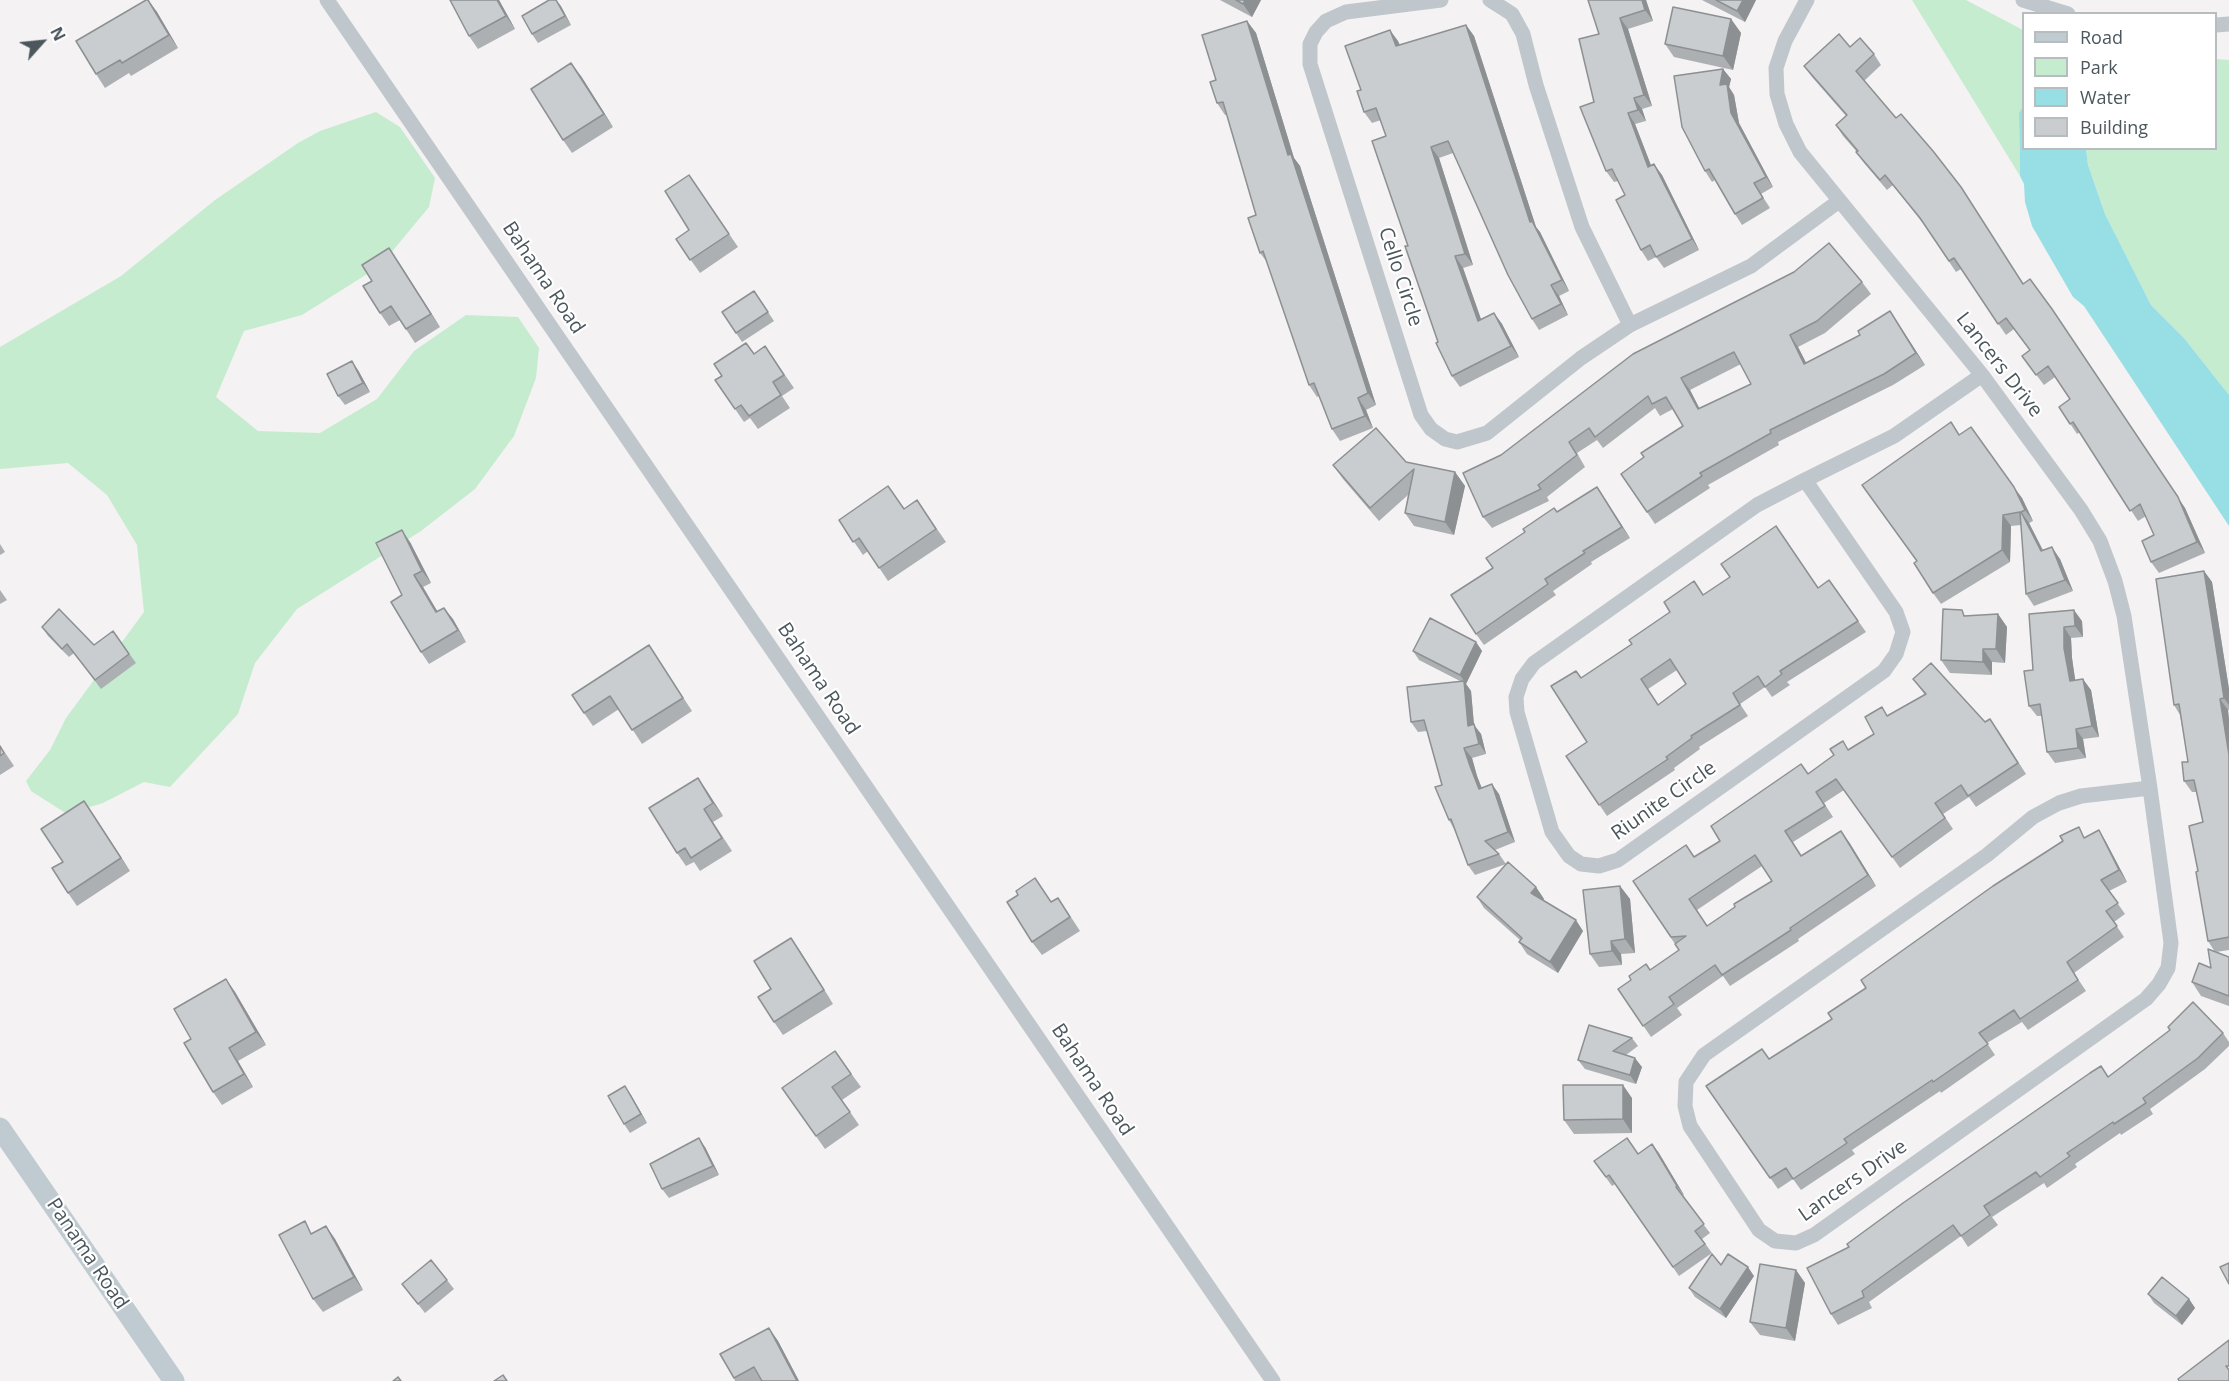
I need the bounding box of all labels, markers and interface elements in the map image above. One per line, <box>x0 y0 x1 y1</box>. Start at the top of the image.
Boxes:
north arrow <box>12 12 72 72</box>
legend <box>2022 12 2217 150</box>
text: N <box>45 23 71 45</box>
text: Road <box>2080 25 2123 49</box>
text: Park <box>2080 55 2118 79</box>
text: Water <box>2080 85 2131 109</box>
text: Building <box>2080 115 2148 139</box>
street label: Bahama Road <box>497 217 589 339</box>
street label: Cello Circle <box>1373 224 1427 330</box>
street label: Lancers Drive <box>1951 308 2047 422</box>
street label: Bahama Road <box>772 618 864 740</box>
street label: Riunite Circle <box>1607 756 1721 846</box>
street label: Bahama Road <box>1046 1019 1138 1141</box>
street label: Lancers Drive <box>1794 1135 1912 1227</box>
street label: Panama Road <box>41 1194 133 1314</box>

